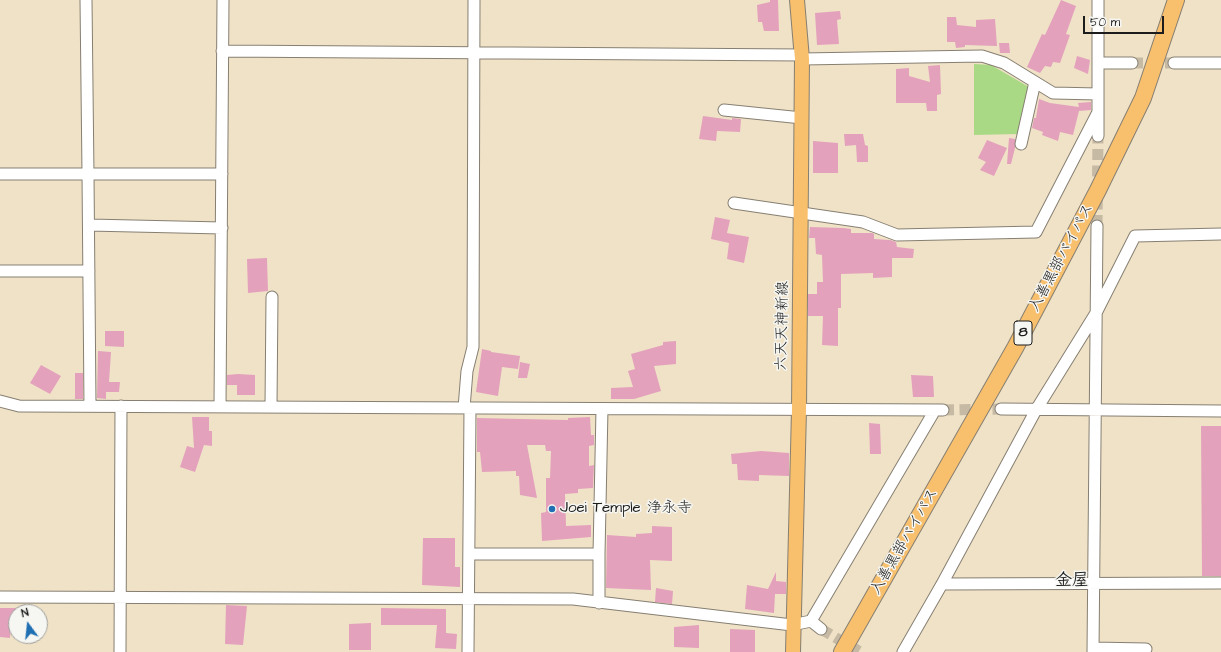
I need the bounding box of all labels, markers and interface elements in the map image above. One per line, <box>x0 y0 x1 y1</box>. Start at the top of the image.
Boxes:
scale bar <box>1085 8 1166 34</box>
text: 50 m <box>1090 14 1120 31</box>
street label: 入善黒部バイパス <box>1026 201 1098 315</box>
street label: 六天天神新線 <box>773 281 793 371</box>
road number: 8 <box>1014 321 1032 345</box>
street label: 入善黒部バイパス <box>867 486 943 598</box>
place label: Joei Temple 浄永寺 <box>560 500 692 518</box>
marker: Joei Temple 浄永寺 <box>547 504 557 514</box>
district label: 金屋 <box>1055 571 1089 591</box>
north arrow <box>8 604 48 644</box>
text: N <box>20 605 30 621</box>

